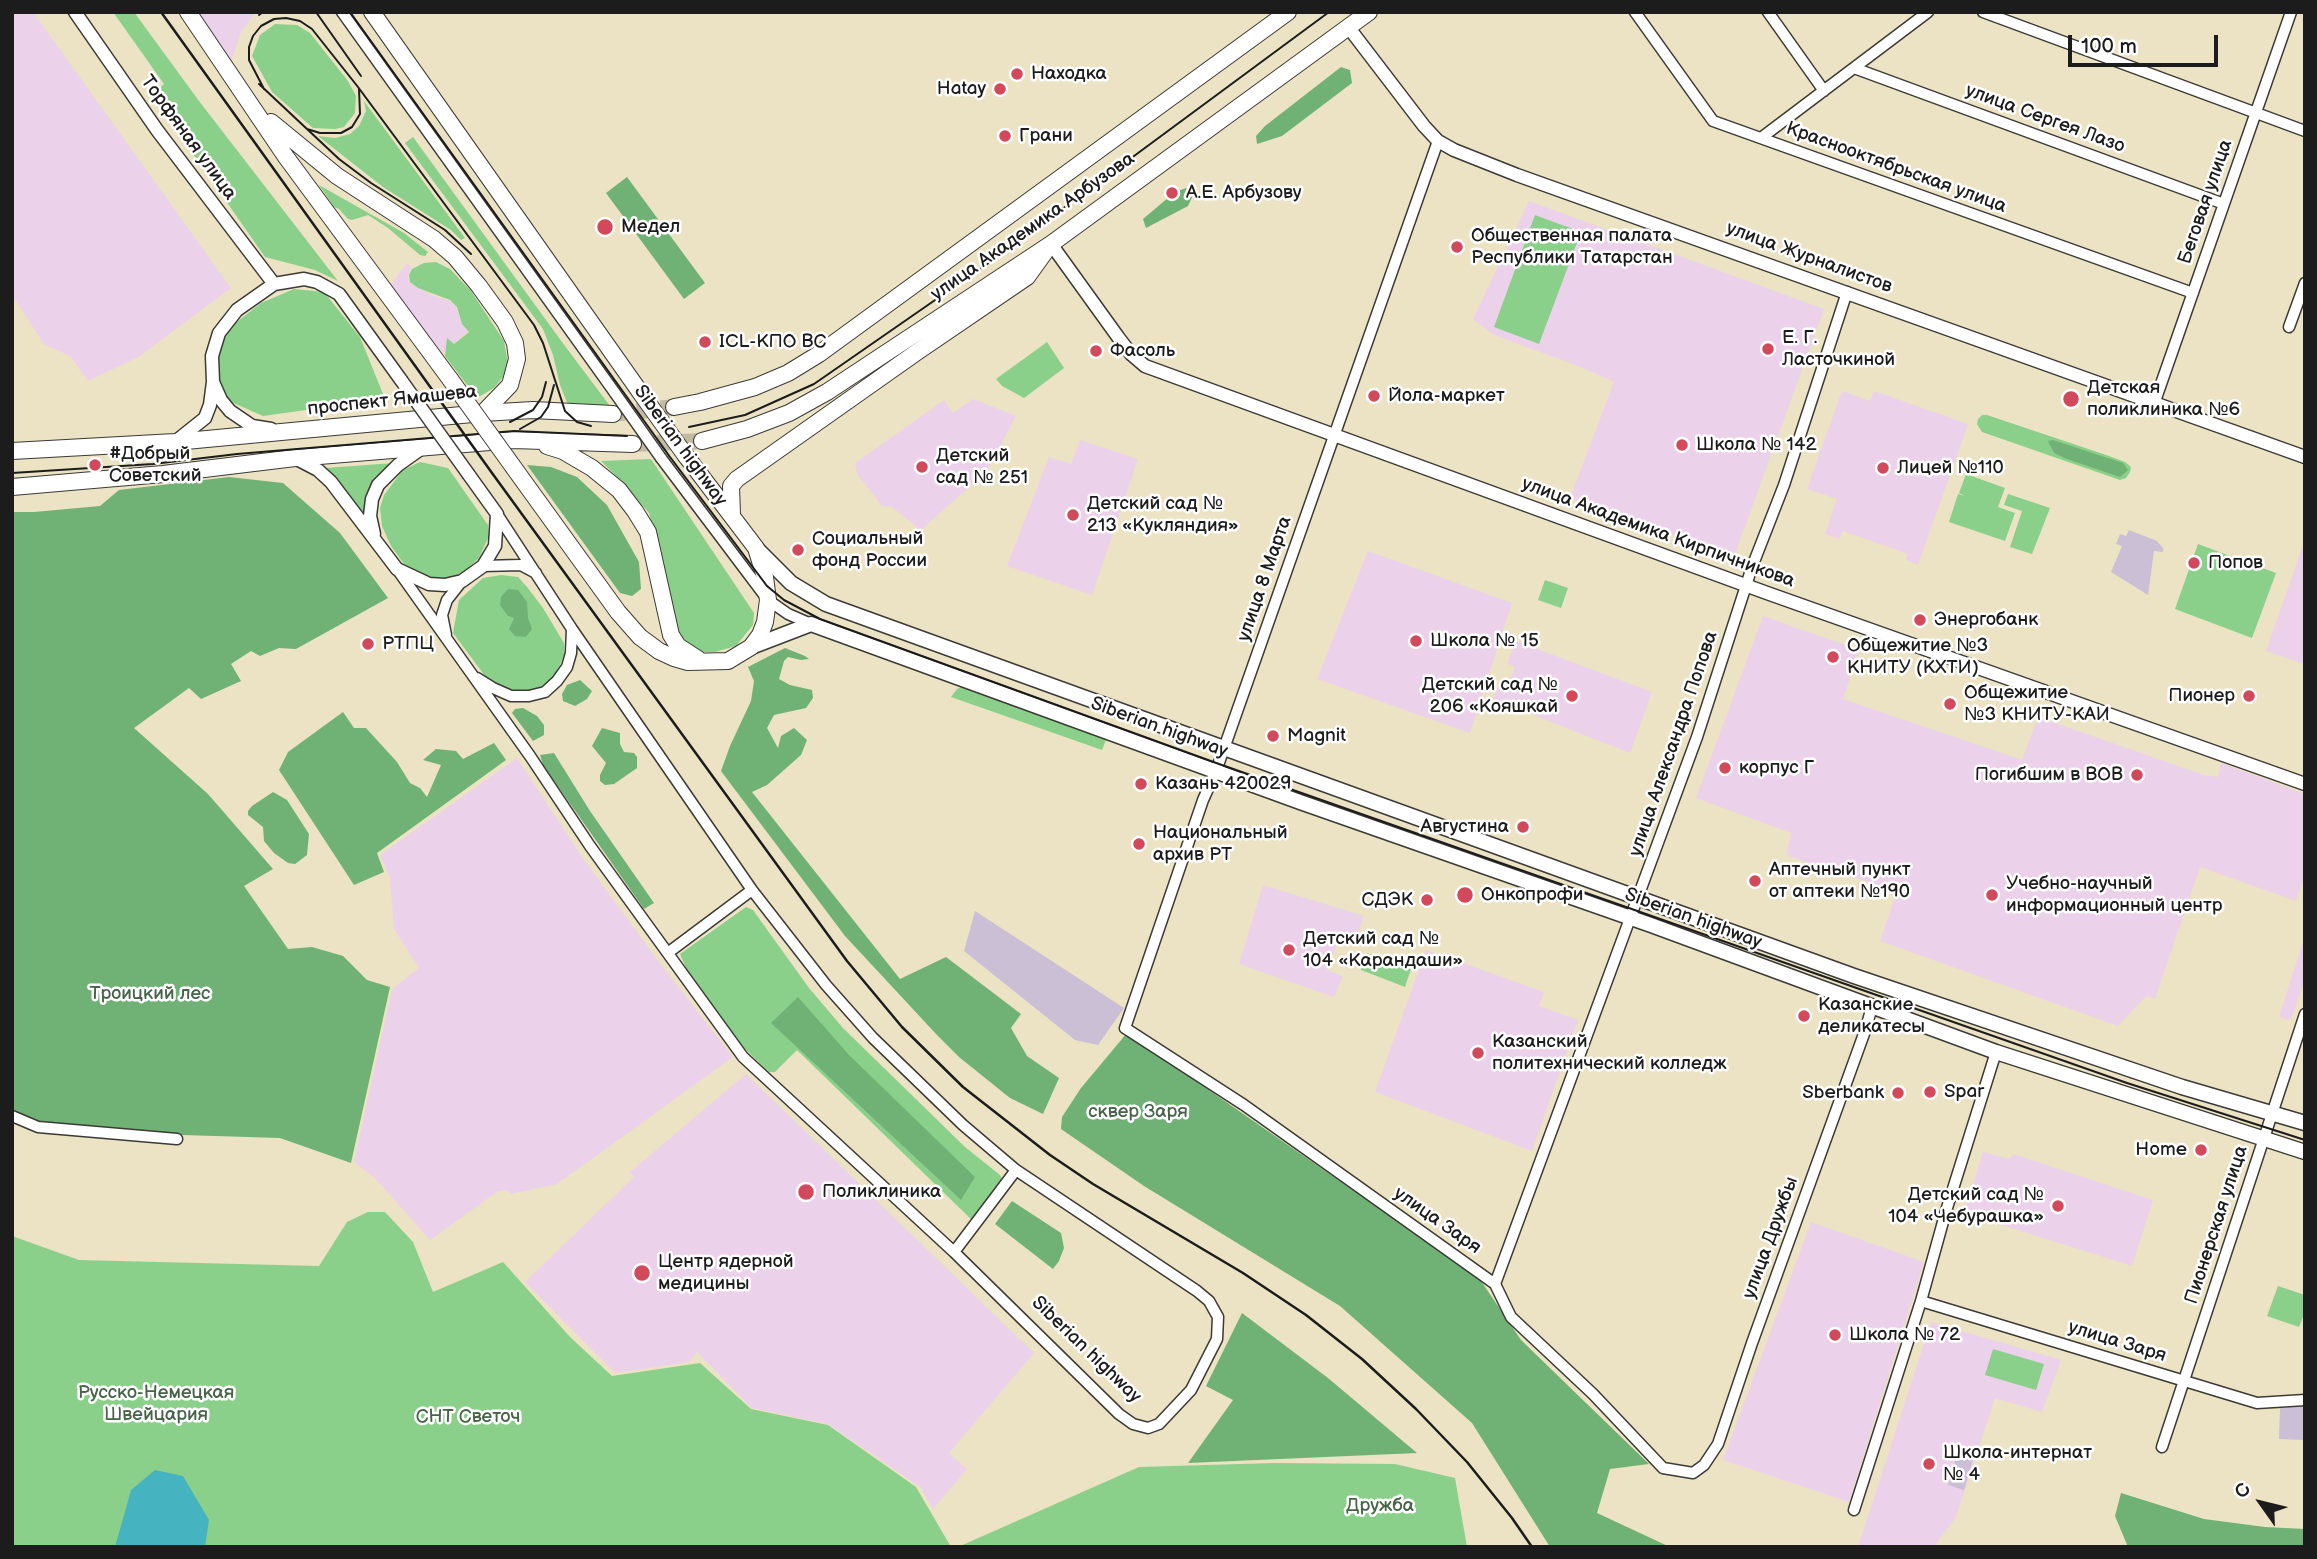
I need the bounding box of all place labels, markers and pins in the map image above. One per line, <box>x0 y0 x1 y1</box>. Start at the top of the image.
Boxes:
place label: Находка <box>1031 63 1107 85</box>
marker: Находка <box>1009 66 1025 82</box>
place label: Hatay <box>937 78 986 100</box>
marker: Hatay <box>992 81 1008 97</box>
place label: Грани <box>1019 125 1073 147</box>
marker: Грани <box>997 128 1013 144</box>
place label: А.Е. Арбузову <box>1186 182 1302 204</box>
marker: А.Е. Арбузову <box>1164 185 1180 201</box>
place label: Медел <box>621 216 680 238</box>
marker: Медел <box>595 217 615 237</box>
place label: Общественная палата Республики Татарстан <box>1471 225 1673 269</box>
marker: Общественная палата Республики Татарстан <box>1449 239 1465 255</box>
place label: Е. Г. Ласточкиной <box>1782 327 1895 371</box>
place label: ICL-КПО ВС <box>719 331 826 353</box>
marker: ICL-КПО ВС <box>697 334 713 350</box>
place label: Фасоль <box>1110 340 1175 362</box>
marker: Е. Г. Ласточкиной <box>1760 341 1776 357</box>
marker: Фасоль <box>1088 343 1104 359</box>
place label: Детская поликлиника №6 <box>2087 377 2240 421</box>
place label: Йола-маркет <box>1388 385 1505 407</box>
marker: Йола-маркет <box>1366 388 1382 404</box>
marker: Детская поликлиника №6 <box>2061 389 2081 409</box>
place label: Школа № 142 <box>1696 434 1817 456</box>
marker: Школа № 142 <box>1674 437 1690 453</box>
place label: #Добрый Советский <box>109 443 202 487</box>
place label: Детский сад № 251 <box>936 445 1028 489</box>
marker: #Добрый Советский <box>87 457 103 473</box>
place label: Лицей №110 <box>1897 457 2004 479</box>
marker: Детский сад № 251 <box>914 459 930 475</box>
marker: Лицей №110 <box>1875 460 1891 476</box>
place label: Детский сад № 213 «Кукляндия» <box>1087 493 1239 537</box>
marker: Детский сад № 213 «Кукляндия» <box>1065 507 1081 523</box>
place label: Социальный фонд России <box>812 528 927 572</box>
marker: Социальный фонд России <box>790 542 806 558</box>
place label: Попов <box>2208 552 2263 574</box>
marker: Попов <box>2186 555 2202 571</box>
place label: Энергобанк <box>1934 609 2038 631</box>
marker: Энергобанк <box>1912 612 1928 628</box>
place label: Школа № 15 <box>1430 630 1539 652</box>
place label: РТПЦ <box>382 633 434 655</box>
marker: Школа № 15 <box>1408 633 1424 649</box>
place label: Общежитие №3 КНИТУ (КХТИ) <box>1847 635 1988 679</box>
marker: РТПЦ <box>360 636 376 652</box>
marker: Общежитие №3 КНИТУ (КХТИ) <box>1825 649 1841 665</box>
place label: Детский сад № 206 «Кояшкай <box>1422 674 1558 718</box>
place label: Общежитие №3 КНИТУ-КАИ <box>1964 682 2110 726</box>
place label: Пионер <box>2168 685 2235 707</box>
marker: Детский сад № 206 «Кояшкай <box>1564 688 1580 704</box>
marker: Пионер <box>2241 688 2257 704</box>
marker: Общежитие №3 КНИТУ-КАИ <box>1942 696 1958 712</box>
place label: Magnit <box>1287 725 1346 747</box>
marker: Magnit <box>1265 728 1281 744</box>
place label: корпус Г <box>1739 757 1814 779</box>
marker: корпус Г <box>1717 760 1733 776</box>
place label: Погибшим в ВОВ <box>1975 764 2123 786</box>
marker: Погибшим в ВОВ <box>2129 767 2145 783</box>
place label: Казань 420029 <box>1155 773 1291 795</box>
marker: Казань 420029 <box>1133 776 1149 792</box>
place label: Августина <box>1421 816 1509 838</box>
marker: Августина <box>1515 819 1531 835</box>
place label: Национальный архив РТ <box>1153 822 1287 866</box>
marker: Национальный архив РТ <box>1131 836 1147 852</box>
place label: Аптечный пункт от аптеки №190 <box>1769 859 1911 903</box>
marker: Аптечный пункт от аптеки №190 <box>1747 873 1763 889</box>
place label: Учебно-научный информационный центр <box>2006 873 2223 917</box>
place label: Онкопрофи <box>1481 884 1583 906</box>
marker: Онкопрофи <box>1455 885 1475 905</box>
marker: Учебно-научный информационный центр <box>1984 887 2000 903</box>
place label: СДЭК <box>1362 889 1413 911</box>
marker: СДЭК <box>1419 892 1435 908</box>
place label: Детский сад № 104 «Карандаши» <box>1303 928 1463 972</box>
marker: Детский сад № 104 «Карандаши» <box>1281 942 1297 958</box>
place label: Казанские деликатесы <box>1818 994 1925 1038</box>
marker: Казанские деликатесы <box>1796 1008 1812 1024</box>
place label: Казанский политехнический колледж <box>1492 1031 1726 1075</box>
marker: Казанский политехнический колледж <box>1470 1045 1486 1061</box>
place label: Spar <box>1944 1081 1984 1103</box>
place label: Sberbank <box>1802 1082 1884 1104</box>
marker: Spar <box>1922 1084 1938 1100</box>
marker: Sberbank <box>1890 1085 1906 1101</box>
place label: Home <box>2135 1139 2187 1161</box>
marker: Home <box>2193 1142 2209 1158</box>
place label: Поликлиника <box>822 1181 941 1203</box>
marker: Поликлиника <box>796 1182 816 1202</box>
place label: Детский сад № 104 «Чебурашка» <box>1888 1184 2044 1228</box>
marker: Детский сад № 104 «Чебурашка» <box>2050 1198 2066 1214</box>
place label: Центр ядерной медицины <box>658 1251 793 1295</box>
marker: Центр ядерной медицины <box>632 1263 652 1283</box>
place label: Школа № 72 <box>1849 1324 1960 1346</box>
marker: Школа № 72 <box>1827 1327 1843 1343</box>
place label: Школа-интернат № 4 <box>1943 1442 2092 1486</box>
marker: Школа-интернат № 4 <box>1921 1456 1937 1472</box>

